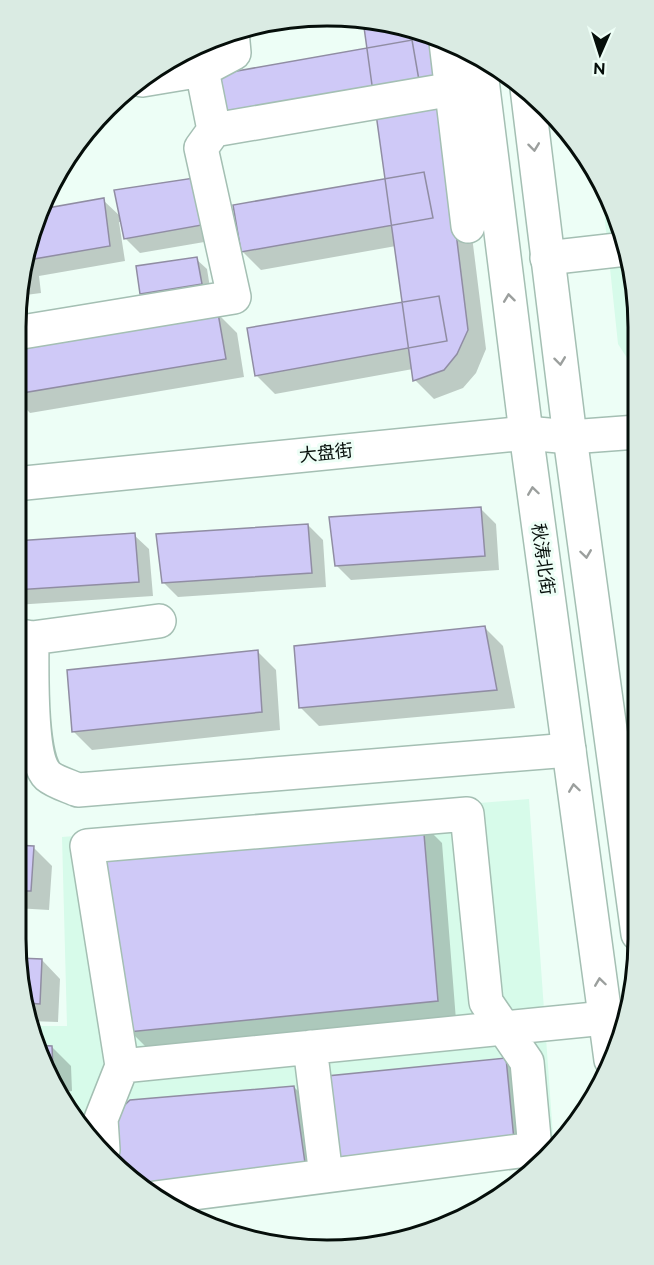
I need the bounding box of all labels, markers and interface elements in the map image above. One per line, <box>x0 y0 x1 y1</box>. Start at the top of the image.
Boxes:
north arrow <box>570 24 630 84</box>
text: N <box>593 59 606 78</box>
one-way arrow <box>527 142 540 151</box>
one-way arrow <box>503 293 515 302</box>
one-way arrow <box>553 356 566 365</box>
street label: 大盘街 <box>298 439 354 466</box>
one-way arrow <box>528 487 540 496</box>
street label: 秋涛北街 <box>528 522 559 596</box>
one-way arrow <box>579 550 591 559</box>
one-way arrow <box>568 784 581 793</box>
one-way arrow <box>595 977 607 986</box>

